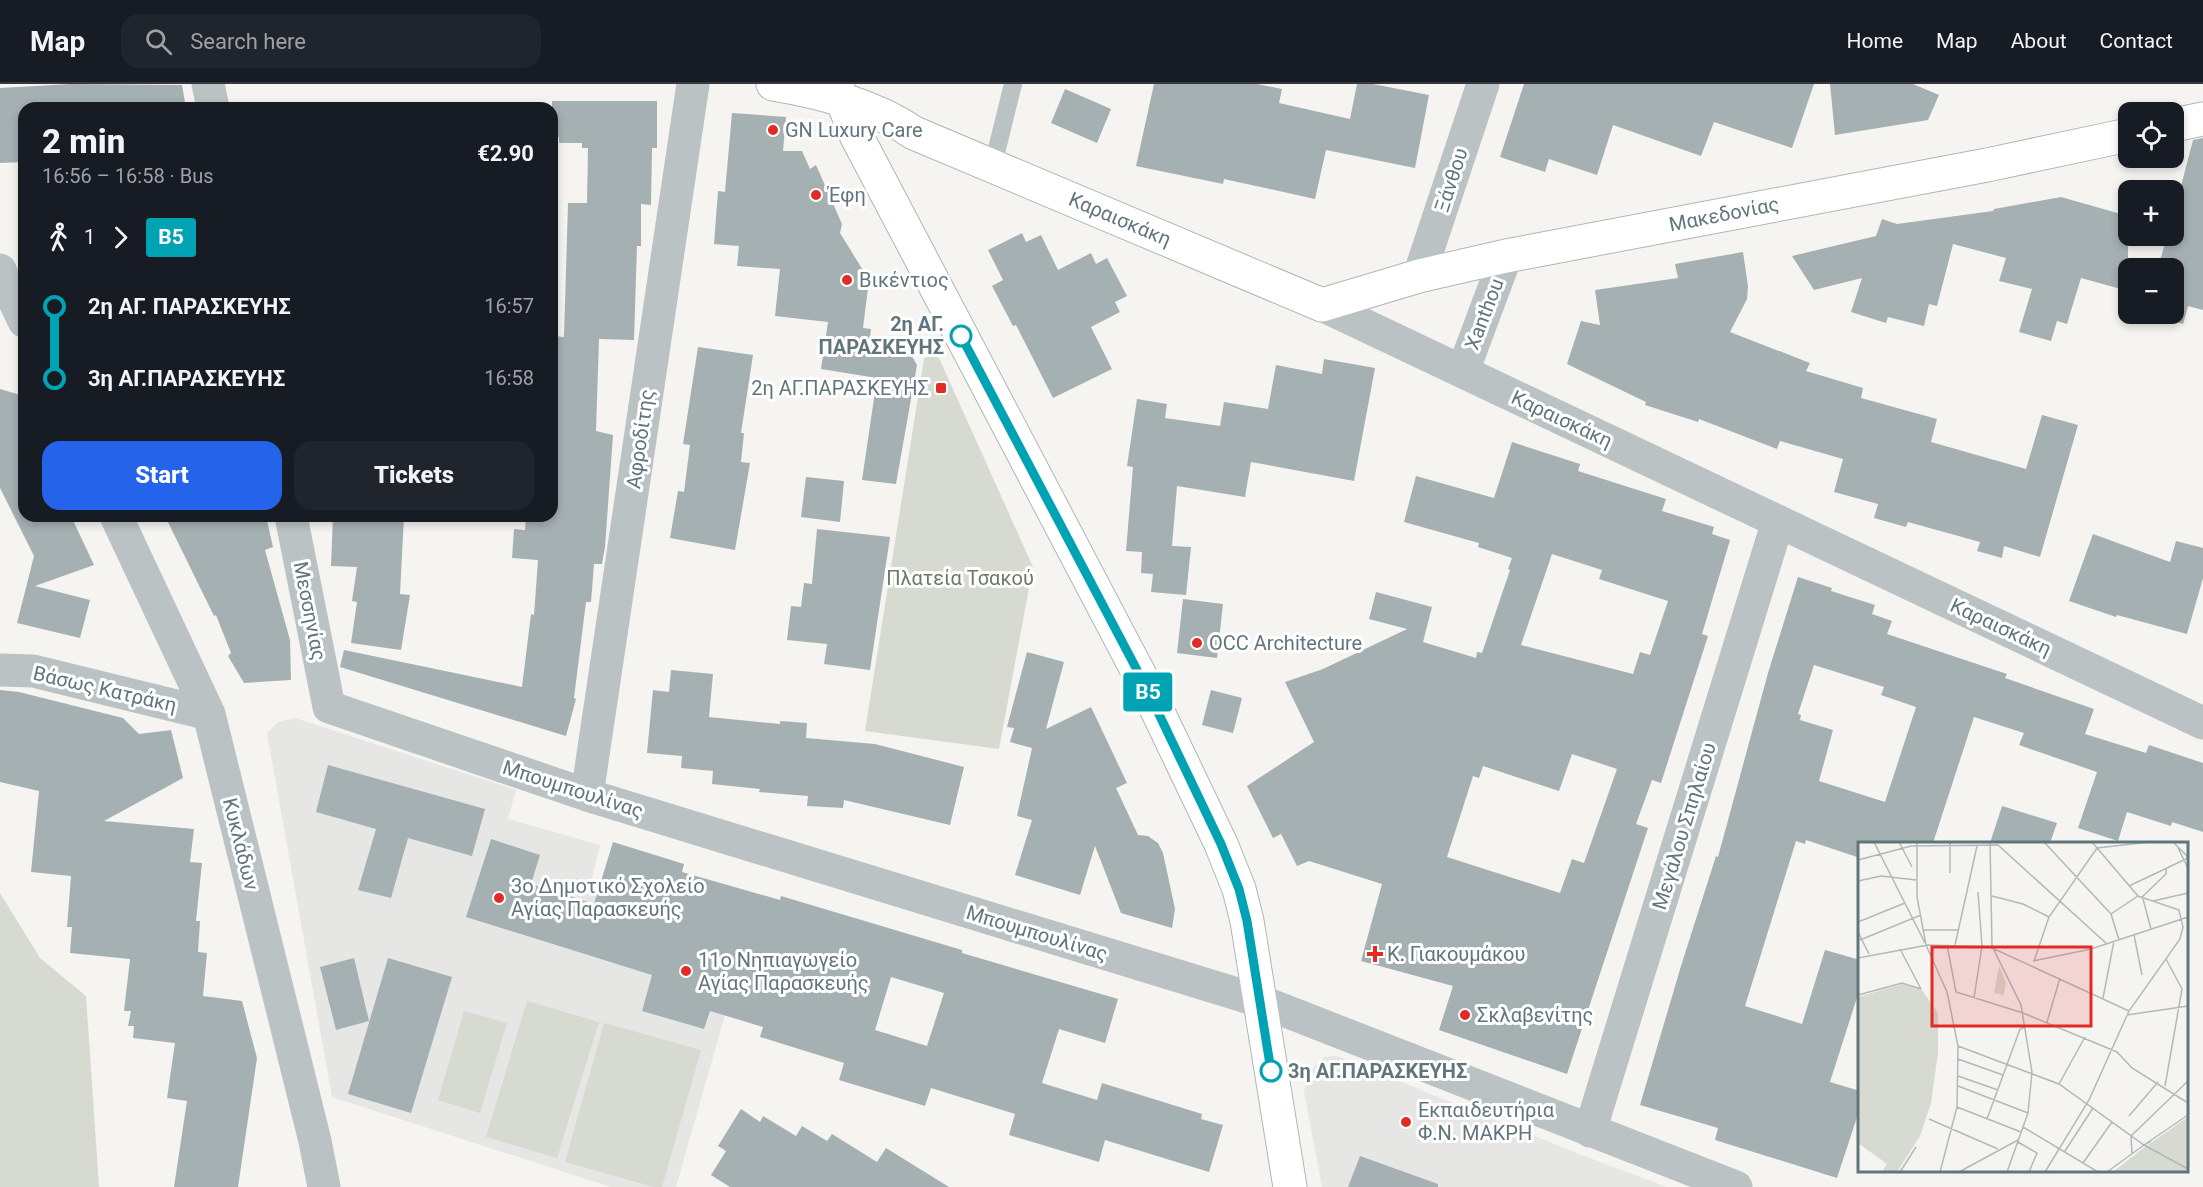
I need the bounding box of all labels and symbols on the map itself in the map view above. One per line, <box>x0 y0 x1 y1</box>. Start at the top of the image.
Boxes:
place label: GN Luxury Care <box>785 118 923 142</box>
marker: GN Luxury Care <box>766 123 780 137</box>
street label: Ξάνθου <box>1429 145 1473 215</box>
place label: Έφη <box>826 183 866 207</box>
street label: Καραισκάκη <box>1065 187 1175 251</box>
marker: Έφη <box>809 188 823 202</box>
street label: Μακεδονίας <box>1667 192 1781 236</box>
place label: Βικέντιος <box>859 268 949 292</box>
marker: Βικέντιος <box>840 273 854 287</box>
street label: Xanthou <box>1459 275 1509 353</box>
place label: 2η ΑΓ. ΠΑΡΑΣΚΕΥΗΣ <box>819 312 944 359</box>
marker: 2η ΑΓ. ΠΑΡΑΣΚΕΥΗΣ <box>950 325 972 347</box>
place label: 2η ΑΓ.ΠΑΡΑΣΚΕΥΗΣ <box>751 376 929 400</box>
marker: 2η ΑΓ.ΠΑΡΑΣΚΕΥΗΣ <box>934 381 948 395</box>
street label: Καραισκάκη <box>1508 385 1616 453</box>
street label: Αφροδίτης <box>621 388 659 490</box>
street label: Μεσσηνίας <box>289 559 331 663</box>
park label: Πλατεία Τσακού <box>886 566 1034 590</box>
street label: Καραισκάκη <box>1947 593 2055 661</box>
place label: OCC Architecture <box>1209 631 1362 655</box>
marker: OCC Architecture <box>1190 636 1204 650</box>
street label: Βάσως Κατράκη <box>31 661 179 717</box>
line badge: Β5 <box>1121 672 1175 712</box>
street label: Μεγάλου Σπηλαίου <box>1647 739 1721 913</box>
street label: Μπουμπουλίνας <box>500 755 646 823</box>
street label: Κυκλάδων <box>218 795 264 893</box>
inset map <box>1858 842 2188 1172</box>
place label: 3ο Δημοτικό Σχολείο Αγίας Παρασκευής <box>511 874 705 921</box>
marker: 3ο Δημοτικό Σχολείο Αγίας Παρασκευής <box>492 891 506 905</box>
street label: Μπουμπουλίνας <box>963 900 1111 966</box>
place label: Κ. Γιακουμάκου <box>1387 942 1525 966</box>
marker: Κ. Γιακουμάκου <box>1368 947 1382 961</box>
place label: 11ο Νηπιαγωγείο Αγίας Παρασκευής <box>698 948 869 995</box>
marker: 11ο Νηπιαγωγείο Αγίας Παρασκευής <box>679 964 693 978</box>
place label: Σκλαβενίτης <box>1477 1003 1593 1027</box>
marker: Σκλαβενίτης <box>1458 1008 1472 1022</box>
place label: 3η ΑΓ.ΠΑΡΑΣΚΕΥΗΣ <box>1288 1059 1467 1083</box>
marker: 3η ΑΓ.ΠΑΡΑΣΚΕΥΗΣ <box>1260 1060 1282 1082</box>
place label: Εκπαιδευτήρια Φ.Ν. ΜΑΚΡΗ <box>1418 1098 1555 1145</box>
marker: Εκπαιδευτήρια Φ.Ν. ΜΑΚΡΗ <box>1399 1115 1413 1129</box>

